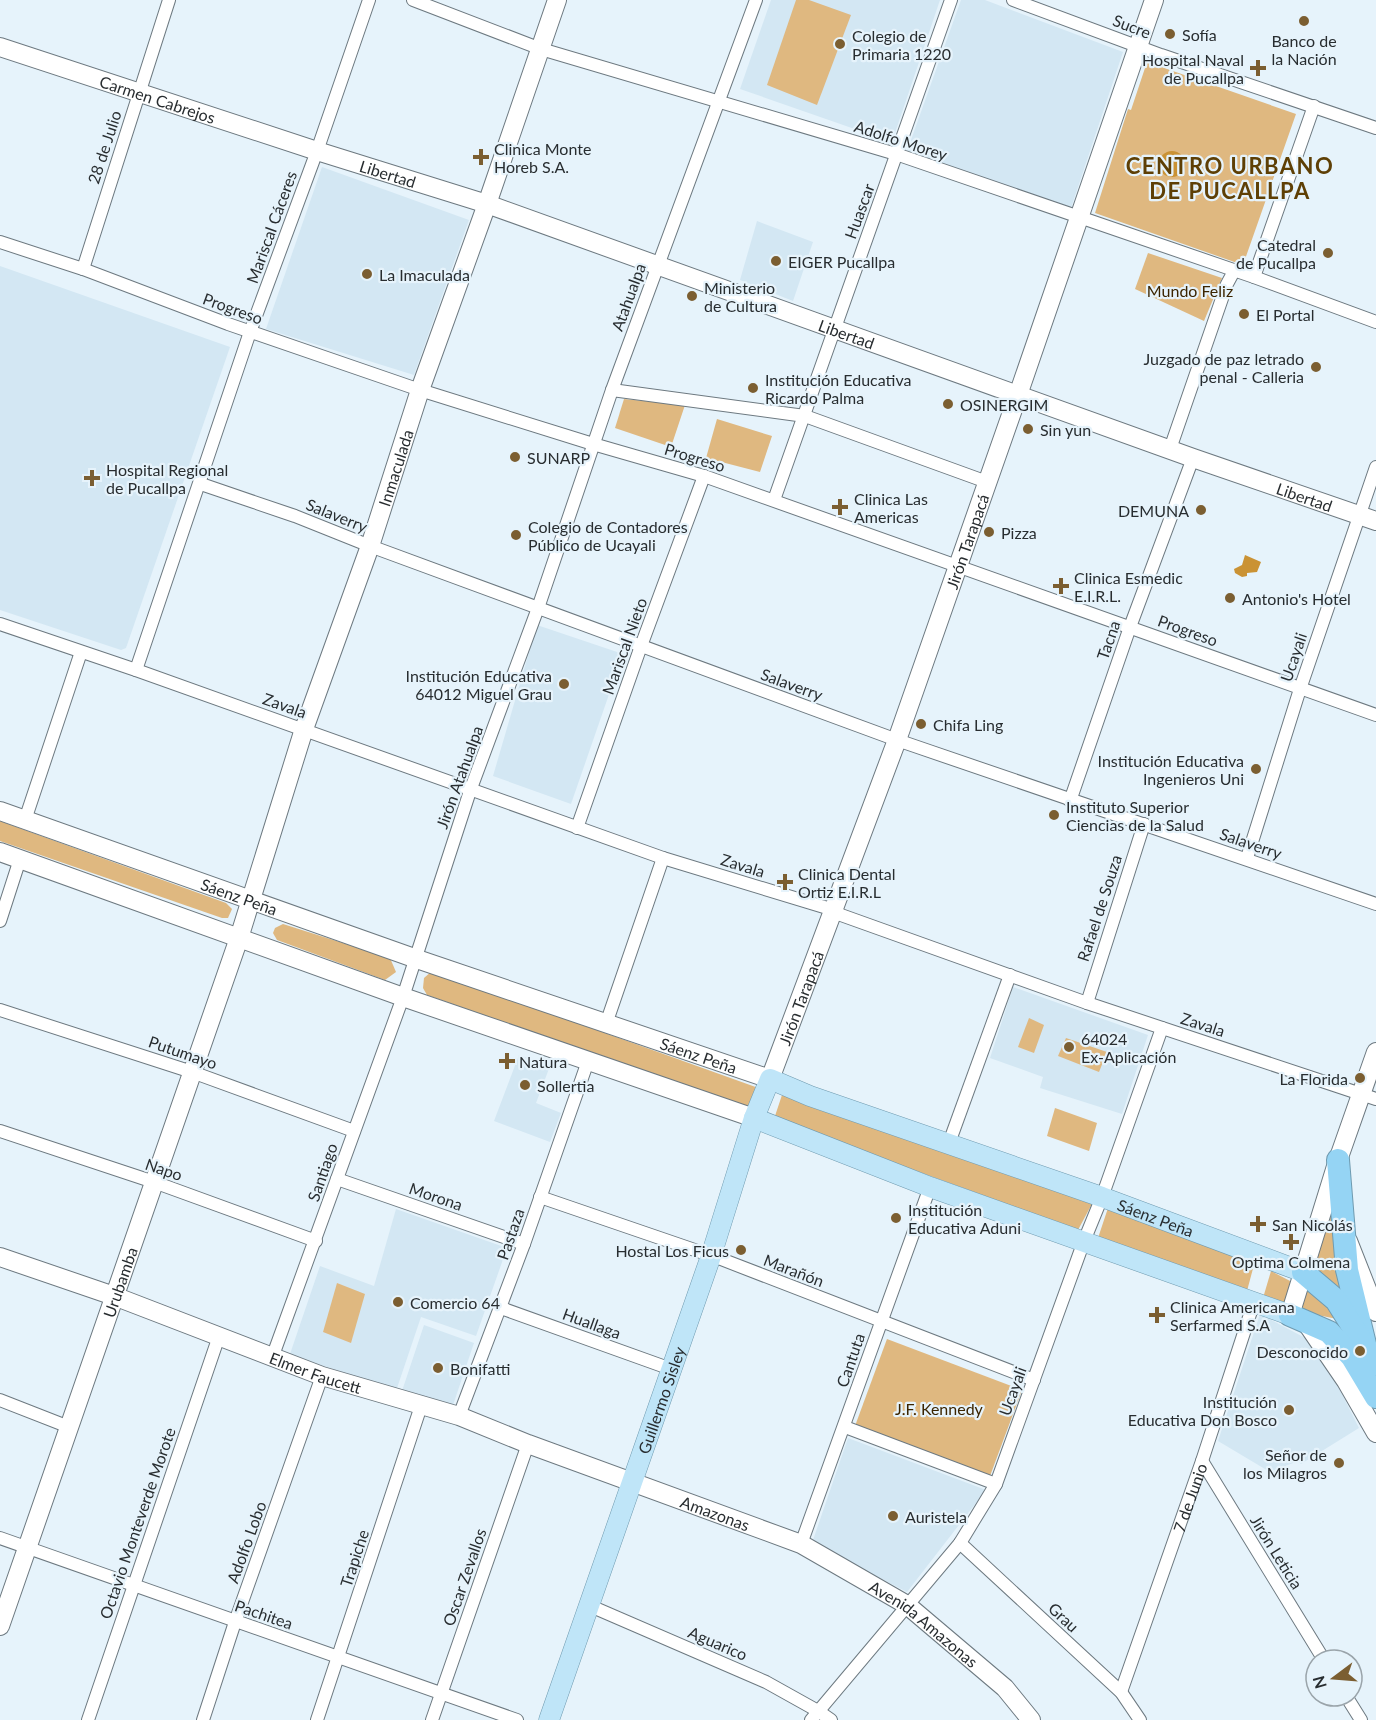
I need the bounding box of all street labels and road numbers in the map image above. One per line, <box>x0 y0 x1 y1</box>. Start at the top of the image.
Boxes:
street label: Sucre <box>1110 10 1154 42</box>
street label: Carmen Cabrejos <box>97 71 218 127</box>
street label: 28 de Julio <box>83 108 125 186</box>
street label: Adolfo Morey <box>852 116 951 164</box>
street label: Libertad <box>357 155 419 191</box>
street label: Mariscal Cáceres <box>242 168 300 286</box>
street label: Huascar <box>840 181 878 241</box>
street label: Atahualpa <box>607 261 649 333</box>
street label: Progreso <box>201 288 265 328</box>
street label: Libertad <box>816 315 877 352</box>
street label: Inmaculada <box>374 427 416 508</box>
street label: Progreso <box>662 439 728 475</box>
street label: Libertad <box>1274 478 1335 515</box>
street label: Jirón Tarapacá <box>941 491 992 591</box>
street label: Salaverry <box>304 494 371 536</box>
street label: Mariscal Nieto <box>598 595 650 697</box>
street label: Progreso <box>1156 610 1220 650</box>
street label: Tacna <box>1092 618 1124 662</box>
street label: Ucayali <box>1276 630 1310 684</box>
street label: Salaverry <box>758 664 826 704</box>
street label: Zavala <box>261 688 309 722</box>
street label: Jirón Atahualpa <box>432 723 486 831</box>
street label: Salaverry <box>1217 824 1285 863</box>
street label: Zavala <box>719 849 767 881</box>
street label: Rafael de Souza <box>1073 852 1125 964</box>
street label: Sáenz Peña <box>199 874 280 918</box>
street label: Jirón Tarapacá <box>774 948 827 1048</box>
street label: Zavala <box>1179 1008 1227 1040</box>
street label: Putumayo <box>146 1031 220 1073</box>
street label: Sáenz Peña <box>658 1033 740 1077</box>
street label: Santiago <box>303 1140 341 1204</box>
street label: Napo <box>143 1154 185 1184</box>
street label: Morona <box>407 1178 465 1214</box>
street label: Sáenz Peña <box>1115 1194 1196 1240</box>
street label: Pastaza <box>492 1206 528 1262</box>
street label: Urubamba <box>98 1244 140 1320</box>
street label: Marañón <box>761 1250 827 1290</box>
street label: Huallaga <box>560 1304 624 1342</box>
street label: Cantuta <box>832 1331 868 1389</box>
street label: Guillermo Sisley <box>633 1343 688 1456</box>
street label: Elmer Faucett <box>267 1347 364 1397</box>
street label: Ucayali <box>994 1364 1030 1418</box>
street label: Octavio Monteverde Morote <box>95 1425 179 1621</box>
street label: 7 de Junio <box>1168 1461 1210 1535</box>
street label: Amazonas <box>678 1491 752 1534</box>
street label: Adolfo Lobo <box>222 1498 270 1586</box>
street label: Jirón Leticia <box>1247 1512 1307 1592</box>
street label: Oscar Zevallos <box>438 1526 490 1628</box>
street label: Trapiche <box>336 1527 372 1589</box>
street label: Avenida Amazonas <box>866 1576 982 1671</box>
street label: Pachitea <box>233 1595 295 1633</box>
street label: Grau <box>1045 1598 1083 1636</box>
street label: Aguarico <box>686 1622 750 1664</box>

